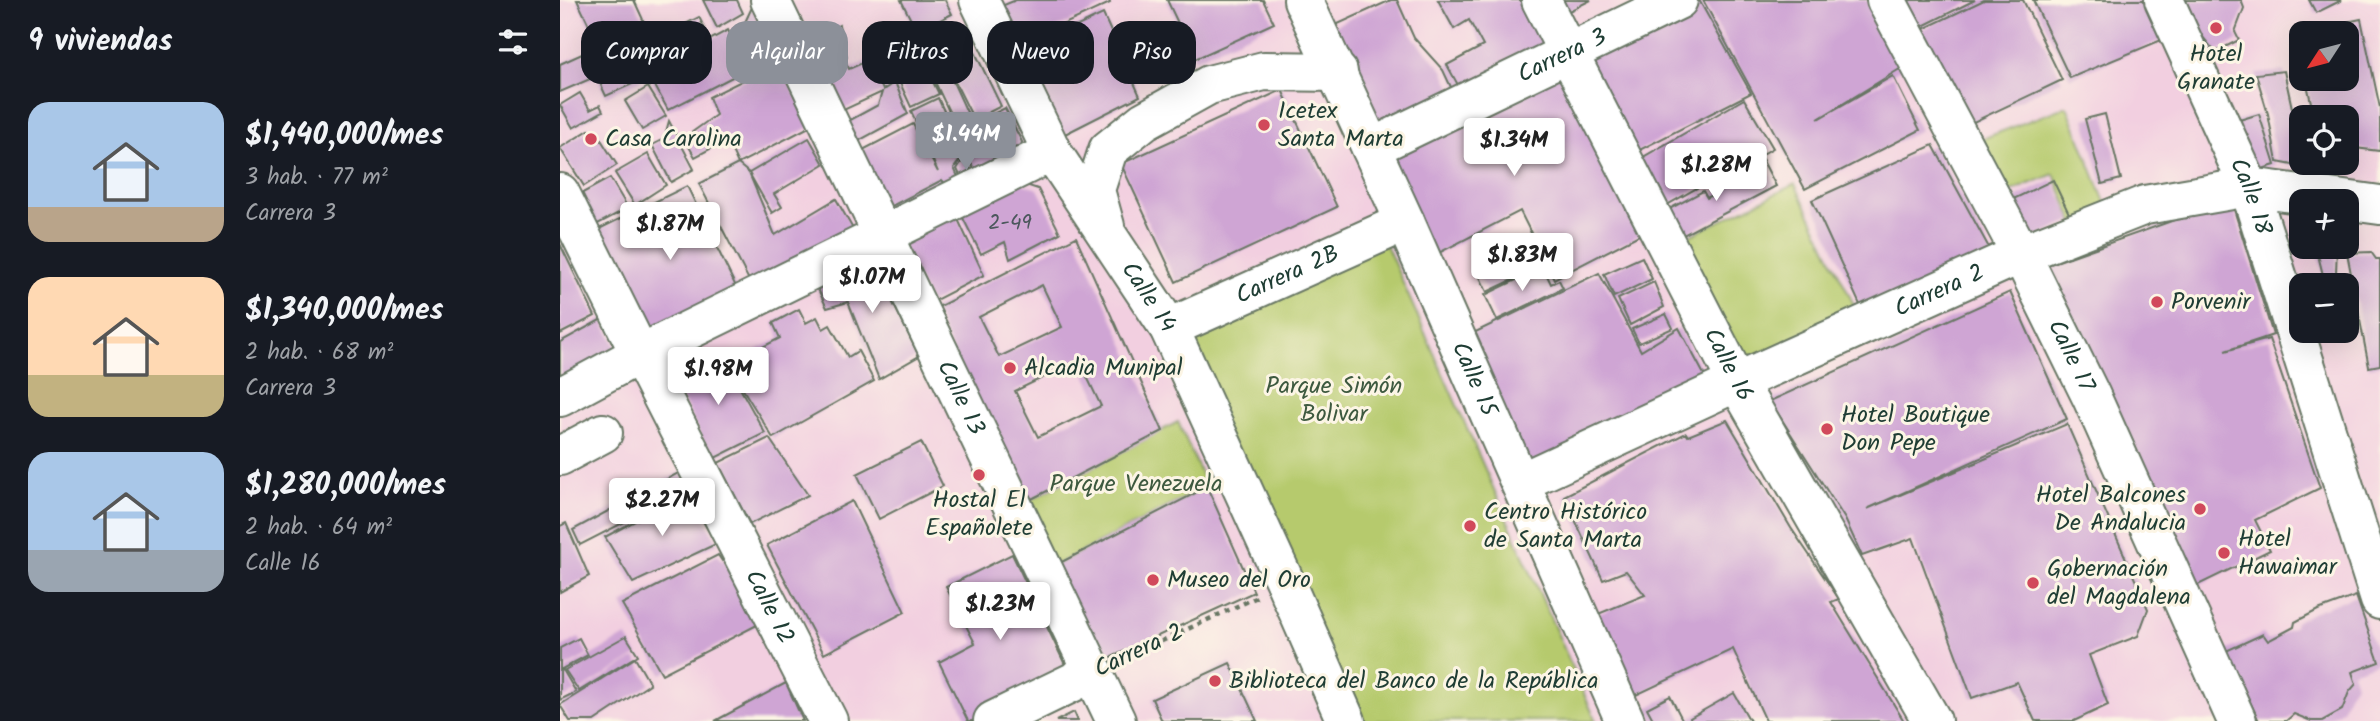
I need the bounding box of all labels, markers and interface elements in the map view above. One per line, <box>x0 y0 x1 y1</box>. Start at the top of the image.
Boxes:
text: 9 viviendas <box>28 18 172 66</box>
street label: Carrera 3 <box>1511 18 1613 94</box>
marker: Hotel Granate <box>2208 20 2224 36</box>
chip: Comprar <box>581 21 712 84</box>
chip: Alquilar <box>726 21 848 84</box>
chip: Filtros <box>862 21 973 84</box>
chip: Nuevo <box>987 21 1094 84</box>
chip: Piso <box>1108 21 1196 84</box>
north arrow <box>2289 21 2359 91</box>
map controls <box>2289 21 2359 343</box>
icon: filters <box>494 23 532 61</box>
place label: Hotel Granate <box>2177 35 2255 102</box>
place label: Icetex Santa Marta <box>1278 92 1404 159</box>
button: locate <box>2289 105 2359 175</box>
text: $1,440,000/mes <box>245 112 443 160</box>
pin: $1.44M <box>909 113 1023 172</box>
text: $1.44M <box>932 117 1000 153</box>
marker: Icetex Santa Marta <box>1256 117 1272 133</box>
pin: $1.34M <box>1457 118 1571 178</box>
place label: Casa Carolina <box>605 120 742 159</box>
text: $1.34M <box>1480 123 1548 159</box>
icon: home <box>84 130 168 214</box>
marker: Casa Carolina <box>583 131 599 147</box>
pin: $1.28M <box>1659 144 1773 203</box>
text: $1.28M <box>1681 148 1751 184</box>
street label: Calle 18 <box>2219 151 2283 241</box>
text: 3 hab. · 77 m² <box>245 160 388 196</box>
button: + <box>2289 189 2359 259</box>
text: Carrera 3 <box>245 196 336 232</box>
pin: $1.87M <box>613 202 727 262</box>
text: $1.87M <box>636 207 704 243</box>
house number: 2-49 <box>988 207 1032 240</box>
pin: $1.83M <box>1465 233 1579 293</box>
street label: Carrera 2B <box>1229 234 1346 315</box>
text: $1.83M <box>1487 238 1557 274</box>
street label: Carrera 2 <box>1888 253 1991 328</box>
street label: Calle 14 <box>1111 254 1187 341</box>
pin: $1.07M <box>815 256 929 315</box>
text: $1.07M <box>839 260 905 296</box>
button: − <box>2289 273 2359 343</box>
place label: Porvenir <box>2171 283 2252 322</box>
text: $1,340,000/mes <box>245 287 444 335</box>
marker: Porvenir <box>2149 294 2165 310</box>
icon: home <box>84 305 168 389</box>
street label: Calle 17 <box>2037 313 2106 399</box>
street label: Calle 16 <box>1693 321 1764 409</box>
text: 2 hab. · 68 m² <box>245 335 393 371</box>
street label: Calle 15 <box>1441 335 1509 425</box>
pin: $1.98M <box>661 348 775 407</box>
place label: Alcadia Munipal <box>1024 349 1183 388</box>
text: $1.98M <box>684 352 752 388</box>
street label: Calle 13 <box>926 353 995 442</box>
marker: Alcadia Munipal <box>1002 360 1018 376</box>
park label: Parque Simón Bolivar <box>1266 367 1402 434</box>
text: Carrera 3 <box>245 371 336 407</box>
place label: Hotel Boutique Don Pepe <box>1841 396 1990 463</box>
marker: Hotel Boutique Don Pepe <box>1819 421 1835 437</box>
text: $1,280,000/mes <box>245 462 446 510</box>
park label: Parque Venezuela <box>1050 465 1222 504</box>
marker: Hostal El Españolete <box>971 467 987 483</box>
place label: Hotel Balcones De Andalucia <box>2036 476 2186 543</box>
pin: $2.27M <box>605 478 719 538</box>
icon: home <box>84 480 168 564</box>
place label: Hostal El Españolete <box>925 481 1033 548</box>
text: $2.27M <box>625 483 699 519</box>
place label: Centro Histórico de Santa Marta <box>1484 493 1647 560</box>
marker: Hotel Balcones De Andalucia <box>2192 501 2208 517</box>
text: 2 hab. · 64 m² <box>245 510 392 546</box>
marker: Centro Histórico de Santa Marta <box>1462 518 1478 534</box>
place label: Hotel Hawaimar <box>2238 520 2339 587</box>
marker: Hotel Hawaimar <box>2216 545 2232 561</box>
text: Calle 16 <box>245 546 320 582</box>
place label: Gobernación del Magdalena <box>2047 550 2191 617</box>
place label: Museo del Oro <box>1167 561 1311 600</box>
street label: Calle 12 <box>734 563 805 651</box>
marker: Museo del Oro <box>1145 572 1161 588</box>
marker: Gobernación del Magdalena <box>2025 575 2041 591</box>
pin: $1.23M <box>943 582 1057 642</box>
text: $1.23M <box>965 587 1035 623</box>
street label: Carrera 2 <box>1088 613 1190 689</box>
place label: Biblioteca del Banco de la República <box>1229 662 1599 701</box>
marker: Biblioteca del Banco de la República <box>1207 673 1223 689</box>

